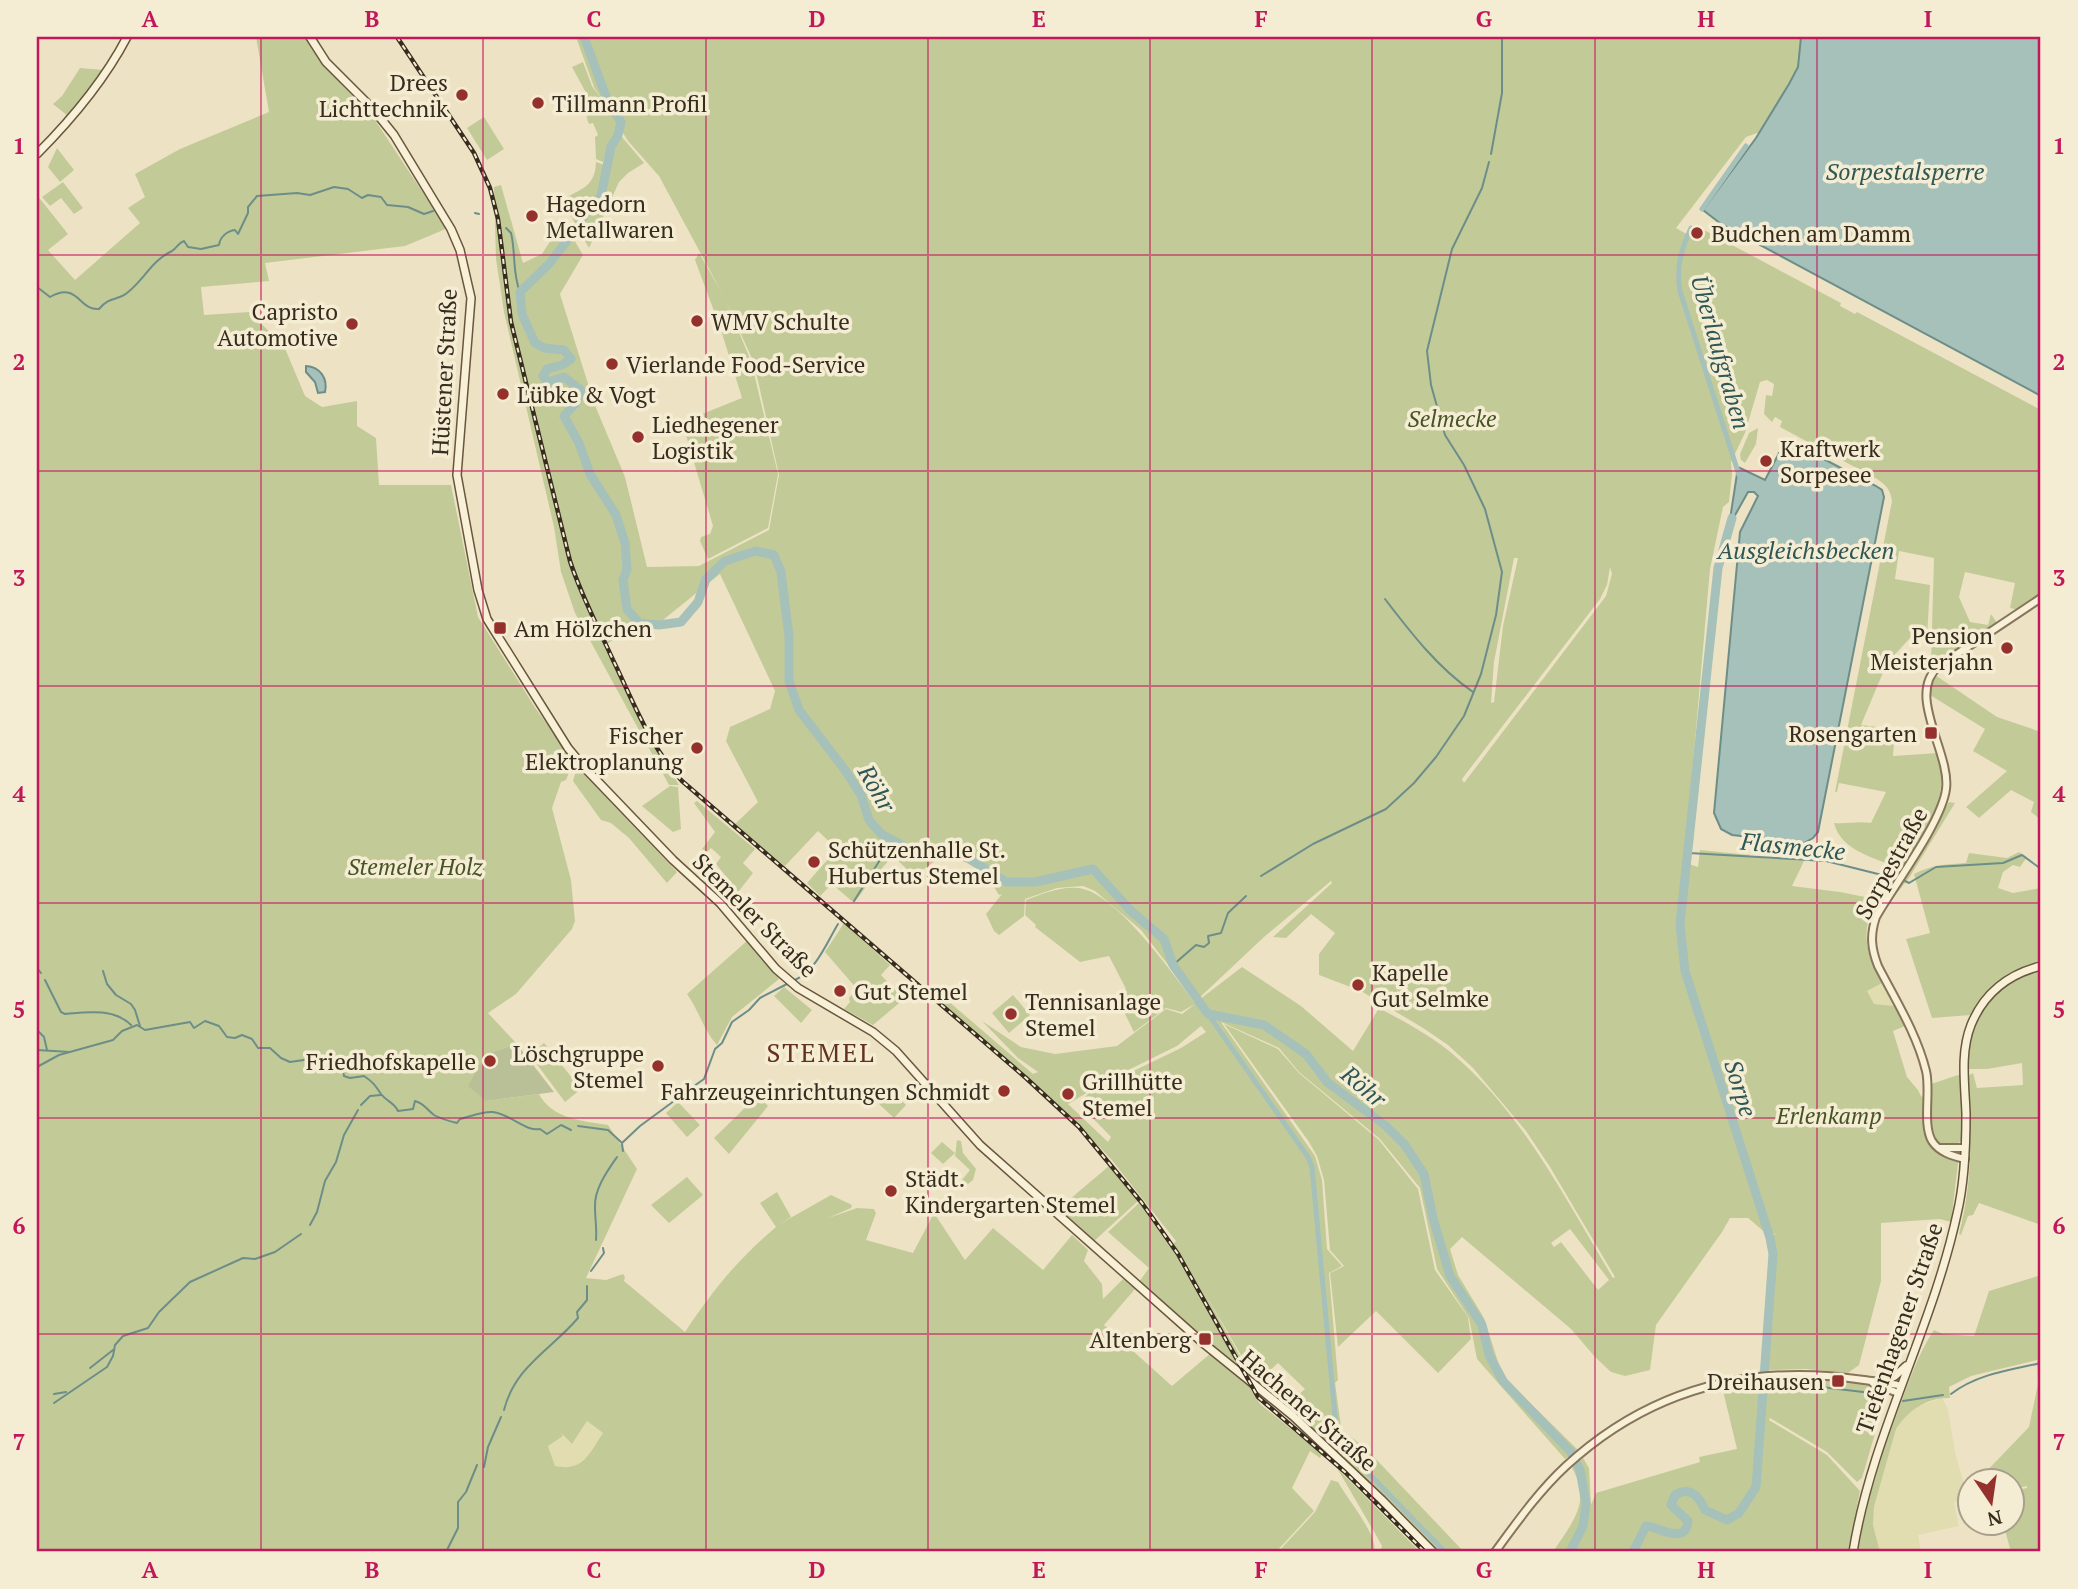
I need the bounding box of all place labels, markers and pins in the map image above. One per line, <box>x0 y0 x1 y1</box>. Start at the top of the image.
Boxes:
place label: Drees Lichttechnik <box>319 67 448 124</box>
marker: Drees Lichttechnik <box>454 87 470 103</box>
place label: Tillmann Profil <box>552 88 707 119</box>
marker: Tillmann Profil <box>530 95 546 111</box>
place label: Hagedorn Metallwaren <box>546 188 674 245</box>
marker: Hagedorn Metallwaren <box>524 208 540 224</box>
place label: Budchen am Damm <box>1711 218 1911 249</box>
marker: Budchen am Damm <box>1689 225 1705 241</box>
place label: Capristo Automotive <box>217 296 338 353</box>
place label: WMV Schulte <box>711 306 850 337</box>
marker: WMV Schulte <box>689 313 705 329</box>
marker: Capristo Automotive <box>344 316 360 332</box>
place label: Vierlande Food-Service <box>626 349 865 380</box>
marker: Vierlande Food-Service <box>604 356 620 372</box>
place label: Lübke & Vogt <box>517 379 656 410</box>
marker: Lübke & Vogt <box>495 386 511 402</box>
place label: Liedhegener Logistik <box>652 409 779 466</box>
marker: Liedhegener Logistik <box>630 429 646 445</box>
place label: Kraftwerk Sorpesee <box>1780 433 1880 490</box>
marker: Kraftwerk Sorpesee <box>1758 453 1774 469</box>
place label: Am Hölzchen <box>514 613 652 644</box>
marker: Am Hölzchen <box>492 620 508 636</box>
place label: Pension Meisterjahn <box>1870 620 1993 677</box>
marker: Pension Meisterjahn <box>1999 640 2015 656</box>
place label: Rosengarten <box>1789 718 1917 749</box>
place label: Fischer Elektroplanung <box>525 720 684 777</box>
marker: Rosengarten <box>1923 725 1939 741</box>
marker: Fischer Elektroplanung <box>689 740 705 756</box>
place label: Schützenhalle St. Hubertus Stemel <box>828 834 1006 891</box>
marker: Schützenhalle St. Hubertus Stemel <box>806 854 822 870</box>
place label: Kapelle Gut Selmke <box>1372 957 1489 1014</box>
place label: Gut Stemel <box>854 976 968 1007</box>
marker: Kapelle Gut Selmke <box>1350 977 1366 993</box>
marker: Gut Stemel <box>832 983 848 999</box>
place label: Tennisanlage Stemel <box>1025 986 1161 1043</box>
marker: Tennisanlage Stemel <box>1003 1006 1019 1022</box>
place label: Löschgruppe Stemel <box>513 1038 644 1095</box>
place label: Friedhofskapelle <box>306 1046 476 1077</box>
marker: Friedhofskapelle <box>482 1053 498 1069</box>
marker: Löschgruppe Stemel <box>650 1058 666 1074</box>
place label: Grillhütte Stemel <box>1082 1066 1183 1123</box>
place label: Fahrzeugeinrichtungen Schmidt <box>661 1076 990 1107</box>
marker: Fahrzeugeinrichtungen Schmidt <box>996 1083 1012 1099</box>
marker: Grillhütte Stemel <box>1060 1086 1076 1102</box>
place label: Städt. Kindergarten Stemel <box>905 1163 1116 1220</box>
marker: Städt. Kindergarten Stemel <box>883 1183 899 1199</box>
place label: Altenberg <box>1090 1324 1192 1355</box>
marker: Altenberg <box>1197 1331 1213 1347</box>
place label: Dreihausen <box>1707 1366 1824 1397</box>
marker: Dreihausen <box>1830 1373 1846 1389</box>

